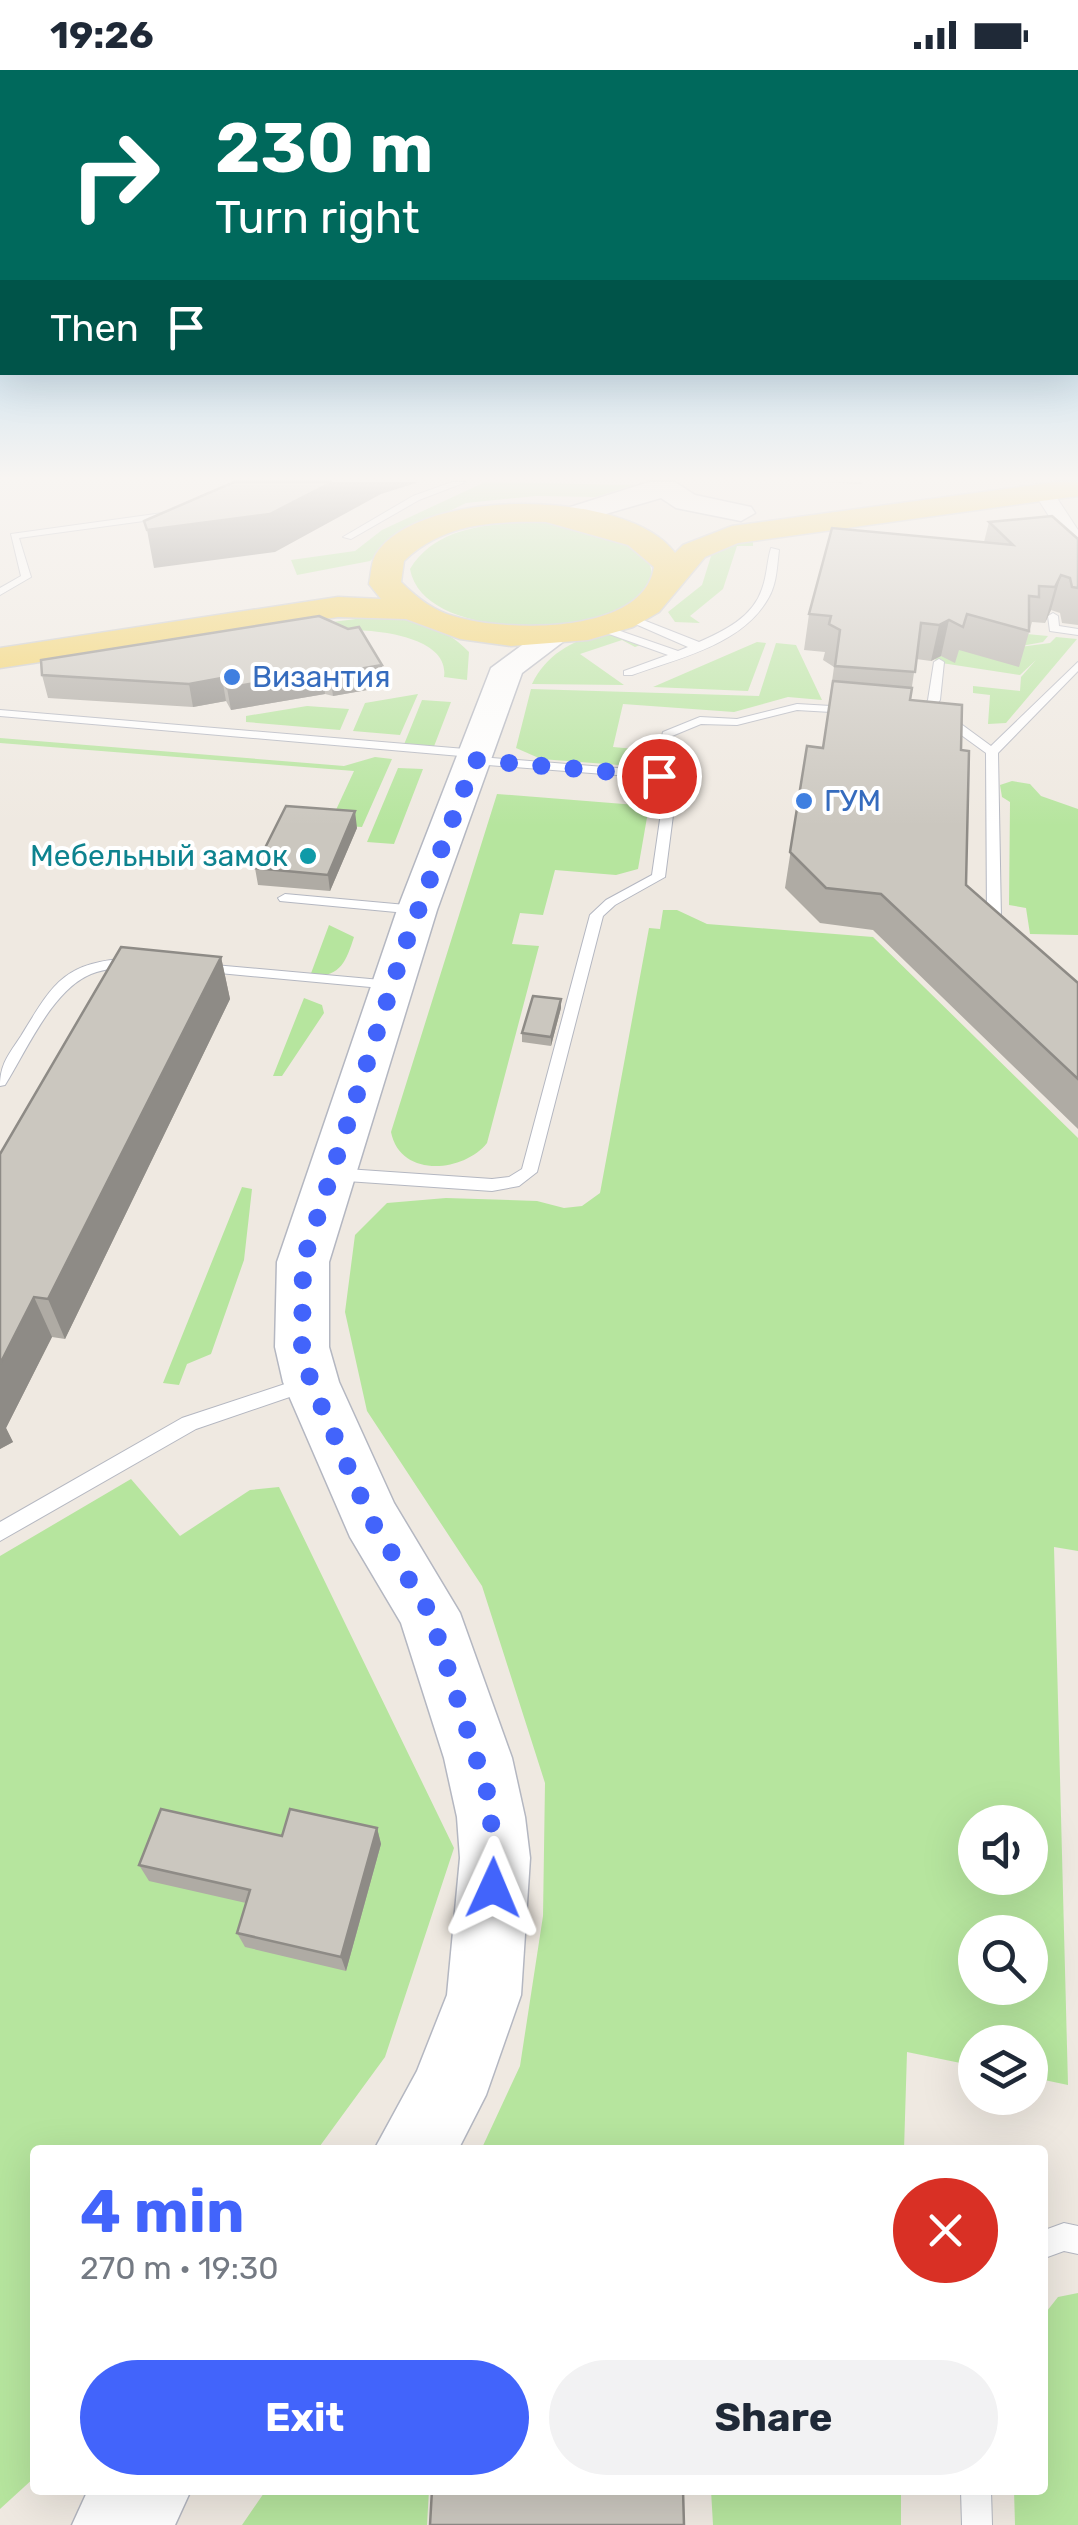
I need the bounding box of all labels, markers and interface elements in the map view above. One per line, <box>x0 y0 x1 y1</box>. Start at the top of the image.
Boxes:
text: 19:26 <box>50 12 154 58</box>
text: 230 m <box>215 107 433 190</box>
icon: right <box>50 110 180 240</box>
text: Turn right <box>215 191 419 244</box>
icon: arrive <box>159 300 214 355</box>
text: Then <box>50 305 139 351</box>
place label: Византия <box>252 659 390 695</box>
marker: Византия <box>221 666 243 688</box>
pin <box>617 734 702 819</box>
icon: arrive <box>632 749 687 804</box>
place label: ГУМ <box>824 783 881 819</box>
marker: ГУМ <box>793 790 815 812</box>
place label: Мебельный замок <box>30 838 288 874</box>
marker: Мебельный замок <box>297 845 319 867</box>
map controls <box>958 1805 1048 2115</box>
button: sound <box>958 1805 1048 1895</box>
position arrow <box>441 1836 545 1940</box>
button: search <box>958 1915 1048 2005</box>
button: layers <box>958 2025 1048 2115</box>
text: 4 min <box>80 2176 244 2247</box>
button: close <box>893 2178 998 2283</box>
text: 270 m · 19:30 <box>80 2249 278 2287</box>
button: Exit <box>80 2360 529 2475</box>
button: Share <box>549 2360 998 2475</box>

